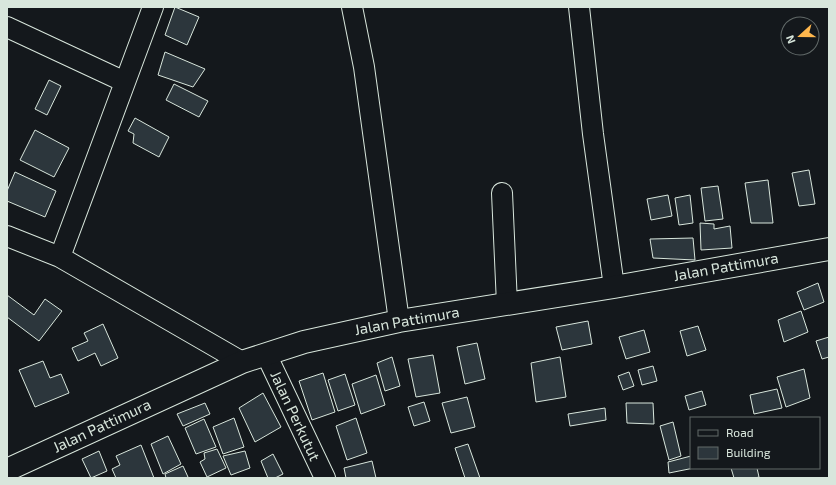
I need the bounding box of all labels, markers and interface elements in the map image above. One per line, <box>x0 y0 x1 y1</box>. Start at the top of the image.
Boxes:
north arrow <box>780 16 820 56</box>
text: N <box>783 34 798 46</box>
street label: Jalan Pattimura <box>672 248 780 284</box>
street label: Jalan Pattimura <box>353 302 461 338</box>
street label: Jalan Perkutut <box>267 368 325 464</box>
street label: Jalan Pattimura <box>50 394 154 456</box>
legend <box>690 417 820 469</box>
text: Road <box>726 425 754 439</box>
text: Building <box>726 445 771 459</box>

